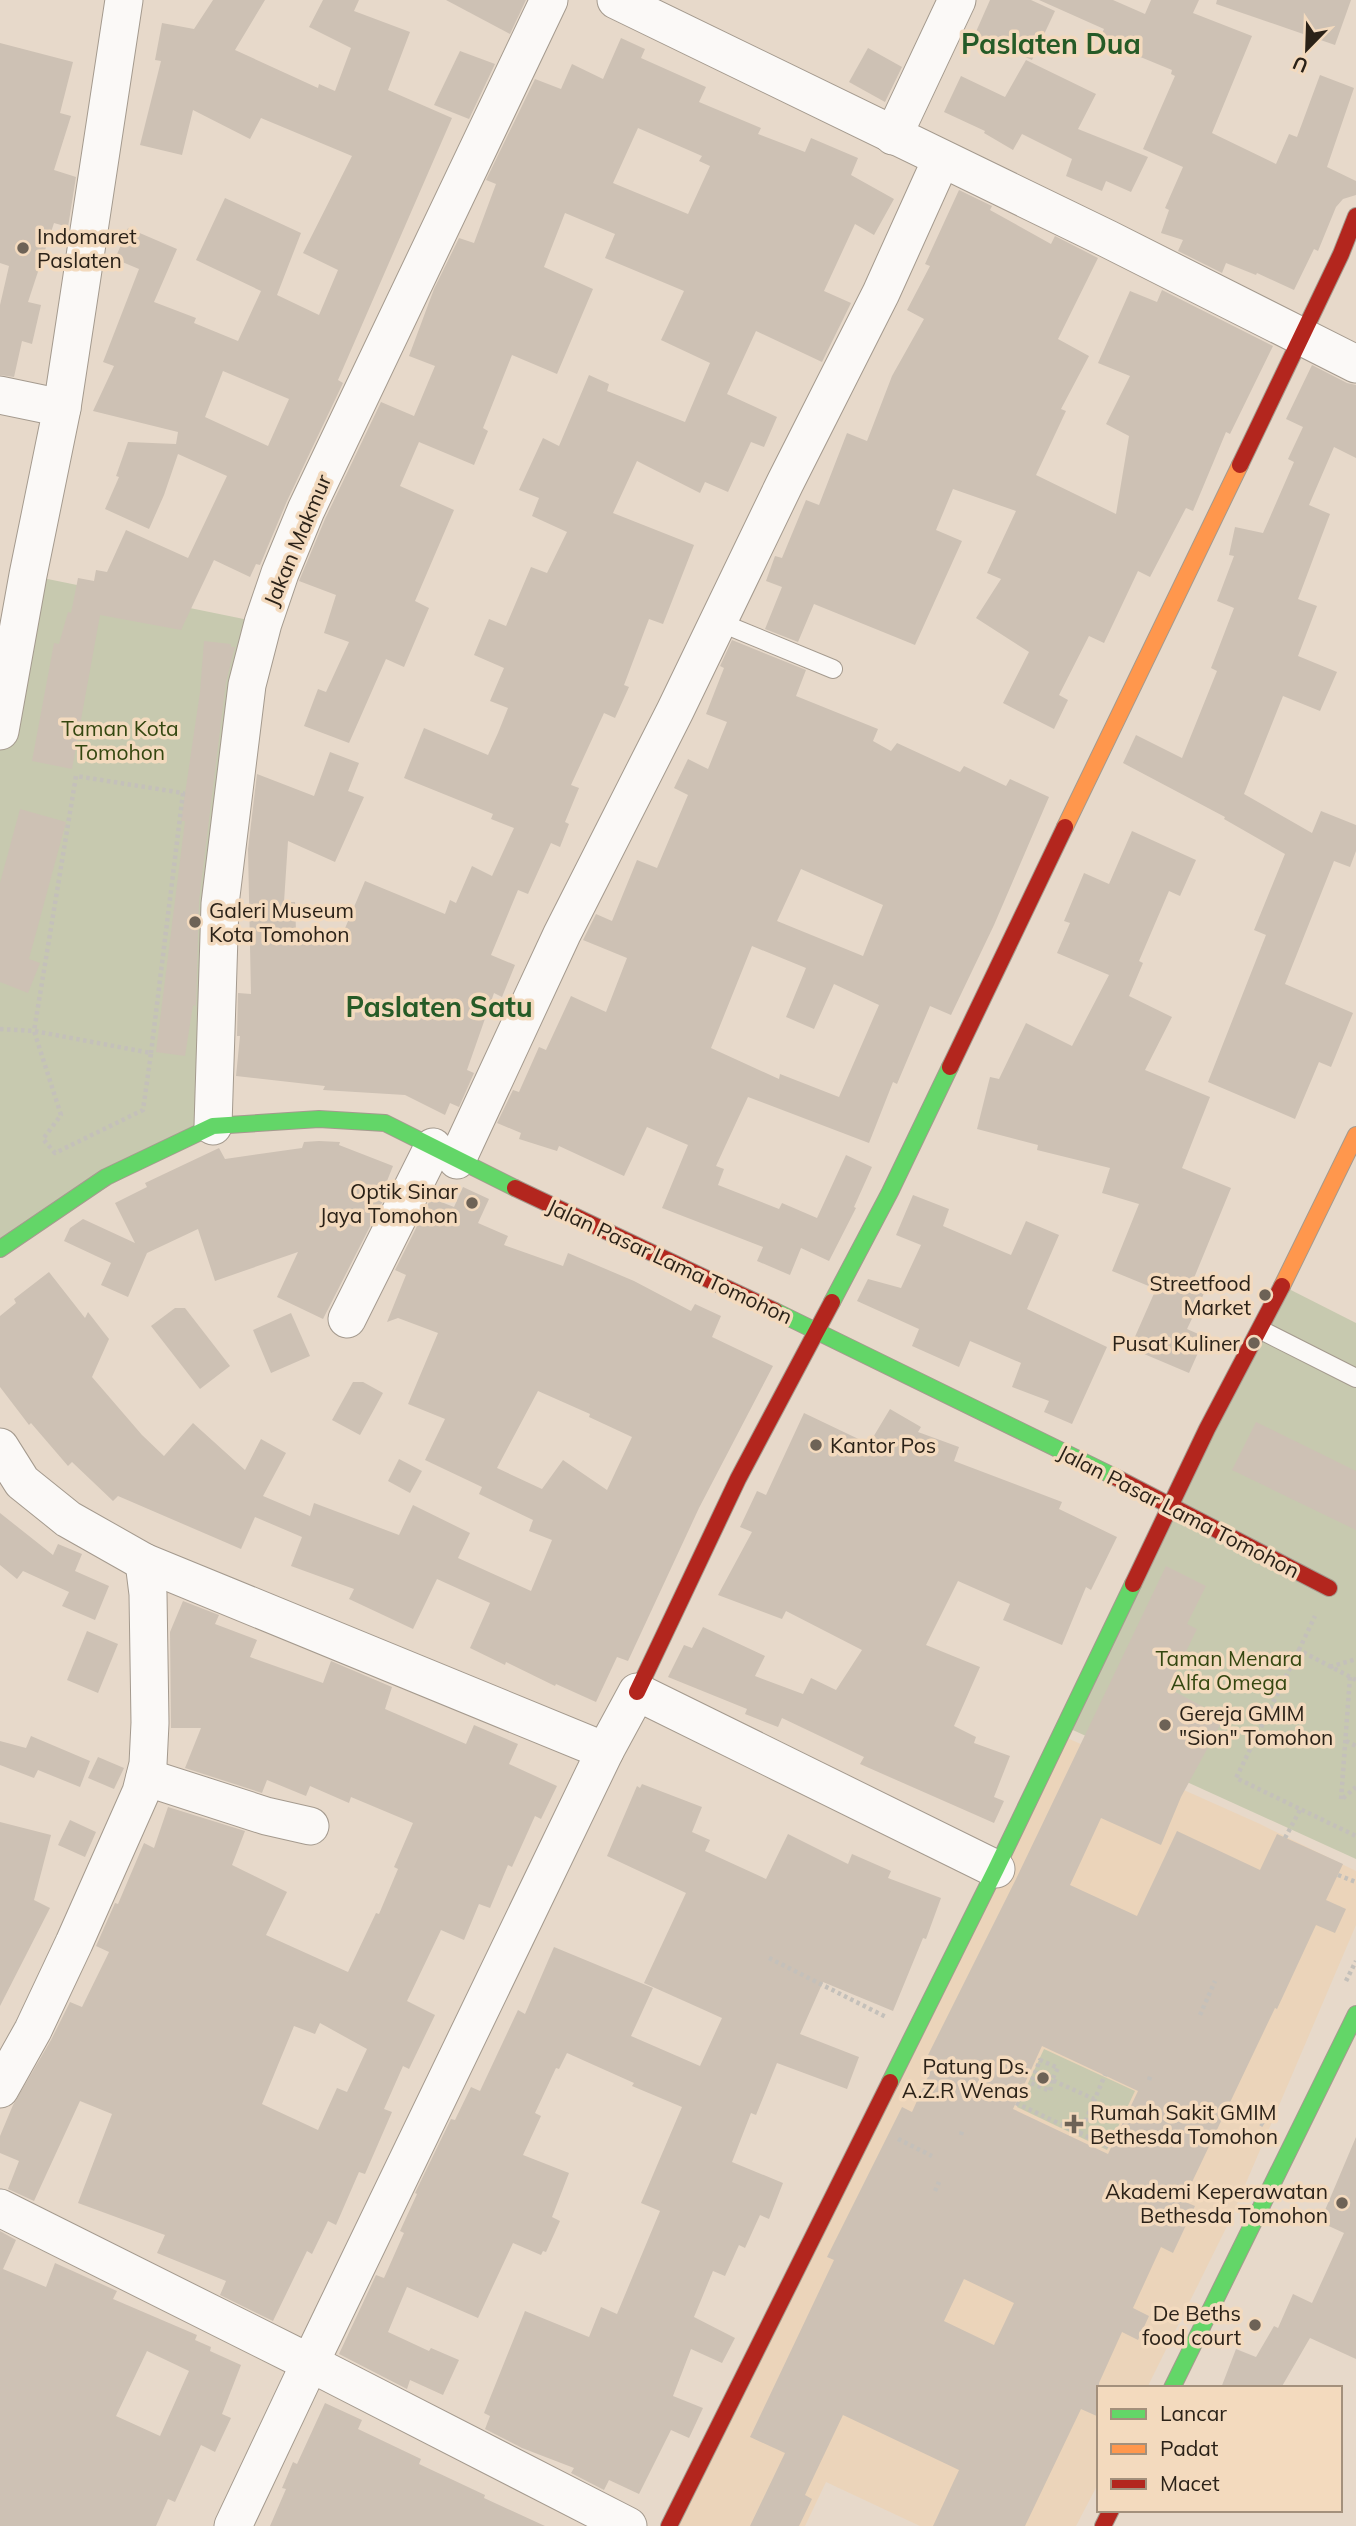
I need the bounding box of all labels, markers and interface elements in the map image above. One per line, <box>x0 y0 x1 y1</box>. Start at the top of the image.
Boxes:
north arrow <box>1272 14 1342 84</box>
district label: Paslaten Dua <box>961 26 1141 61</box>
text: U <box>1289 51 1312 78</box>
place label: Indomaret Paslaten <box>37 223 137 273</box>
marker: Indomaret Paslaten <box>15 240 31 256</box>
street label: Jakan Makmur <box>258 470 337 610</box>
park label: Taman Kota Tomohon <box>61 715 179 765</box>
place label: Galeri Museum Kota Tomohon <box>209 897 354 947</box>
marker: Galeri Museum Kota Tomohon <box>187 914 203 930</box>
district label: Paslaten Satu <box>345 989 533 1024</box>
place label: Optik Sinar Jaya Tomohon <box>319 1178 458 1228</box>
street label: Jalan Pasar Lama Tomohon <box>543 1193 797 1329</box>
marker: Optik Sinar Jaya Tomohon <box>464 1195 480 1211</box>
place label: Streetfood Market <box>1150 1270 1251 1320</box>
marker: Streetfood Market <box>1257 1287 1273 1303</box>
place label: Pusat Kuliner <box>1112 1330 1240 1356</box>
marker: Pusat Kuliner <box>1246 1335 1262 1351</box>
place label: Kantor Pos <box>830 1432 936 1458</box>
marker: Kantor Pos <box>808 1437 824 1453</box>
street label: Jalan Pasar Lama Tomohon <box>1054 1439 1304 1583</box>
park label: Taman Menara Alfa Omega <box>1156 1645 1302 1695</box>
place label: Gereja GMIM "Sion" Tomohon <box>1179 1700 1333 1750</box>
marker: Gereja GMIM "Sion" Tomohon <box>1157 1717 1173 1733</box>
place label: Patung Ds. A.Z.R Wenas <box>902 2053 1029 2103</box>
marker: Patung Ds. A.Z.R Wenas <box>1035 2070 1051 2086</box>
place label: Rumah Sakit GMIM Bethesda Tomohon <box>1090 2099 1278 2149</box>
marker: Rumah Sakit GMIM Bethesda Tomohon <box>1064 2114 1084 2134</box>
place label: Akademi Keperawatan Bethesda Tomohon <box>1105 2178 1328 2228</box>
marker: Akademi Keperawatan Bethesda Tomohon <box>1334 2195 1350 2211</box>
place label: De Beths food court <box>1142 2300 1241 2350</box>
marker: De Beths food court <box>1247 2317 1263 2333</box>
legend <box>1097 2386 1342 2512</box>
text: Lancar <box>1160 2400 1227 2426</box>
text: Padat <box>1160 2435 1218 2461</box>
text: Macet <box>1160 2470 1220 2496</box>

